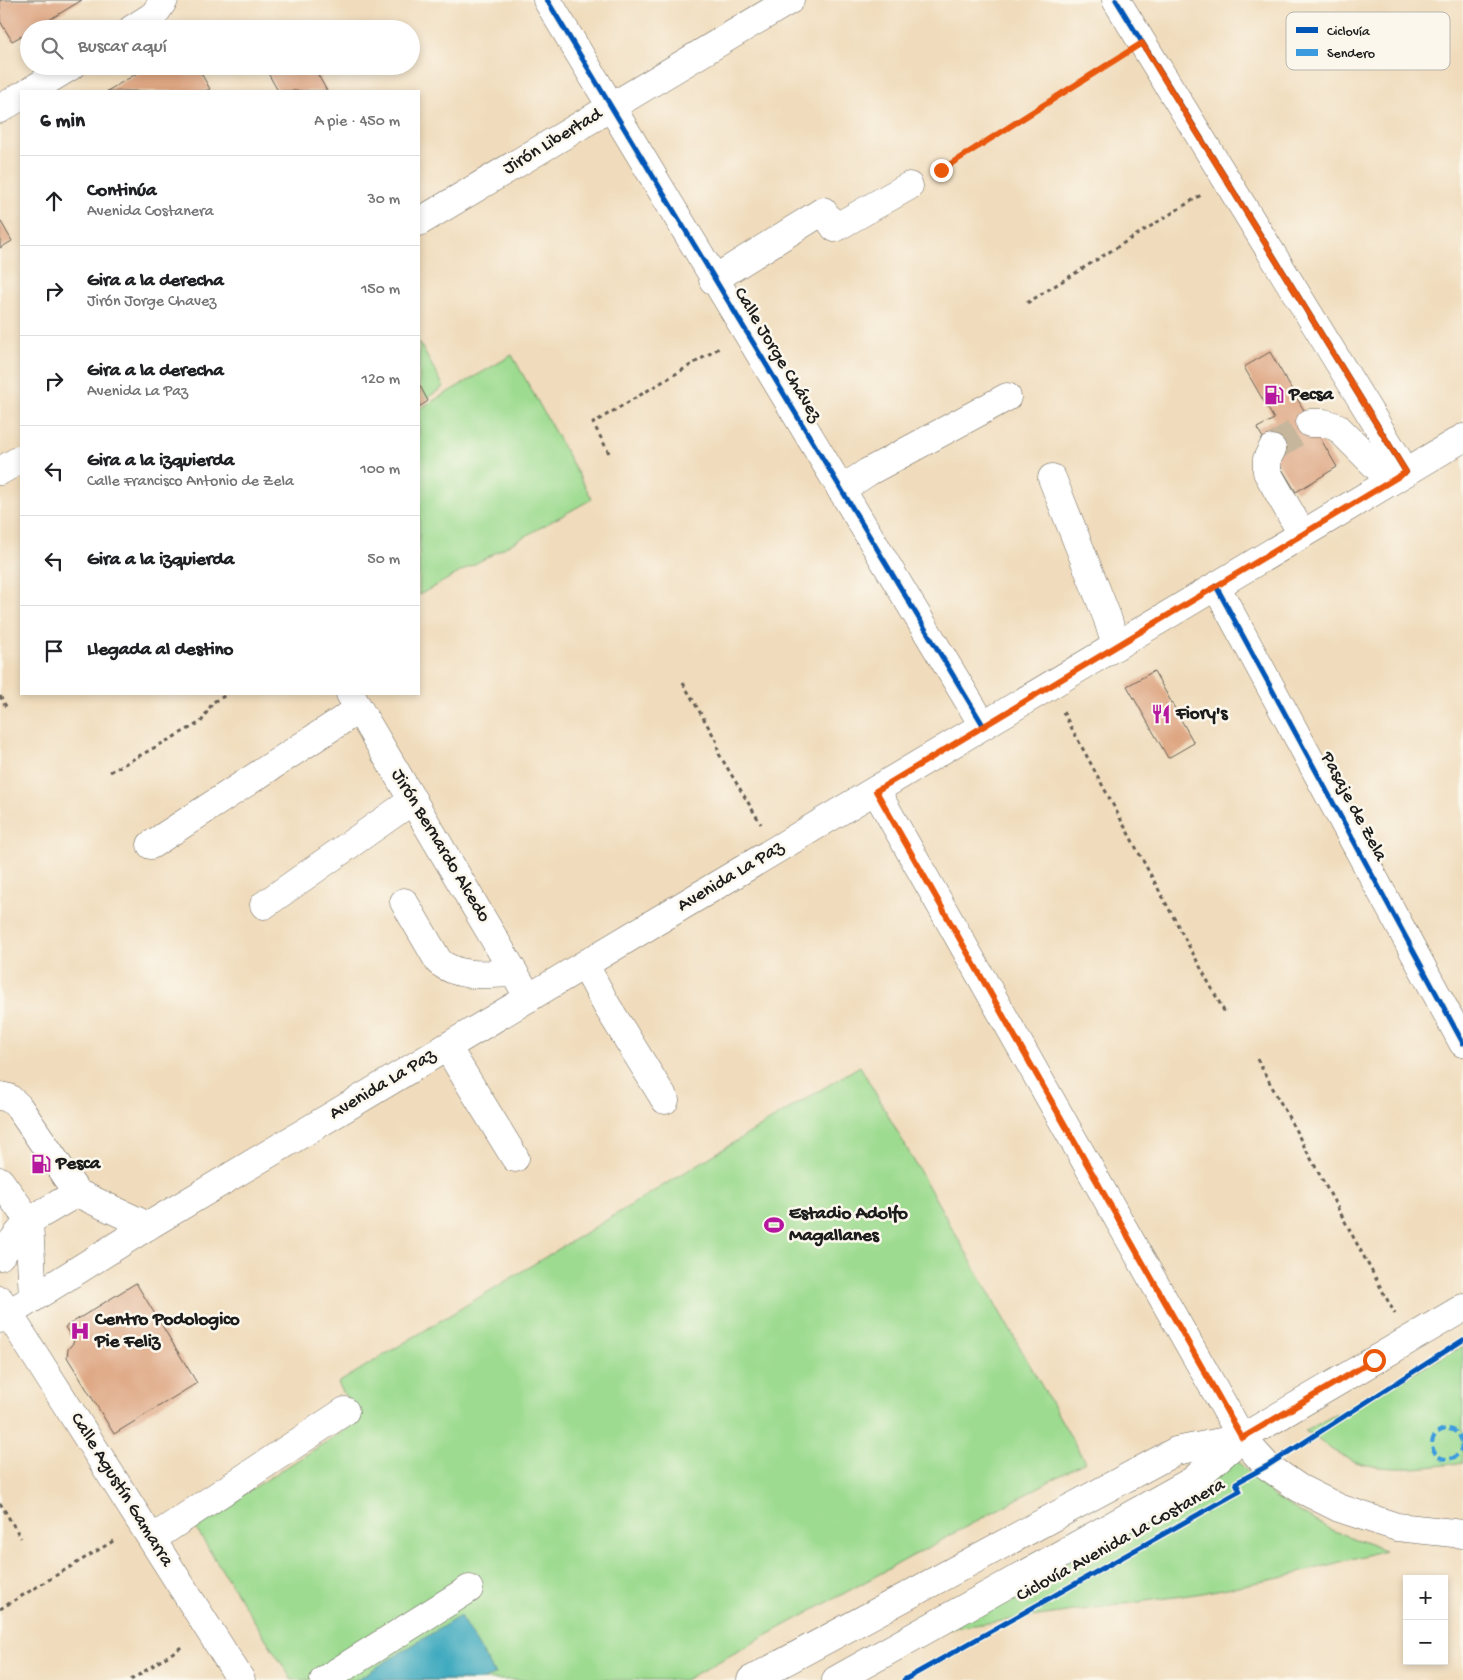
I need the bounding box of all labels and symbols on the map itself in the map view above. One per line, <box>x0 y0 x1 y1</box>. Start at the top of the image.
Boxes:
legend <box>1286 12 1450 70</box>
text: Ciclovía <box>1327 24 1371 41</box>
text: Sendero <box>1327 46 1375 63</box>
street label: Jirón Libertad <box>499 102 608 181</box>
route end <box>930 159 953 182</box>
street label: Calle Jorge Chávez <box>728 284 827 427</box>
fuel station icon: Pecsa <box>1263 384 1285 406</box>
place label: Pecsa <box>1288 384 1335 407</box>
restaurant icon: Fiory's <box>1150 703 1172 725</box>
place label: Fiory's <box>1175 703 1229 726</box>
street label: Pasaje de Zela <box>1314 747 1392 867</box>
street label: Jirón Bernardo Alcedo <box>385 765 495 927</box>
street label: Avenida La Paz <box>674 836 789 918</box>
street label: Avenida La Paz <box>326 1044 441 1126</box>
fuel station icon: Pesca <box>30 1153 52 1175</box>
place label: Pesca <box>55 1153 102 1176</box>
place label: Estadio Adolfo Magallanes <box>789 1203 908 1248</box>
sports icon: Estadio Adolfo Magallanes <box>763 1214 785 1236</box>
place label: Centro Podologico Pie Feliz <box>94 1309 240 1354</box>
hospital icon: Centro Podologico Pie Feliz <box>69 1320 91 1342</box>
route start <box>1363 1349 1386 1372</box>
street label: Calle Agustín Gamarra <box>64 1409 179 1573</box>
street label: Ciclovía Avenida La Costanera <box>1013 1473 1231 1608</box>

